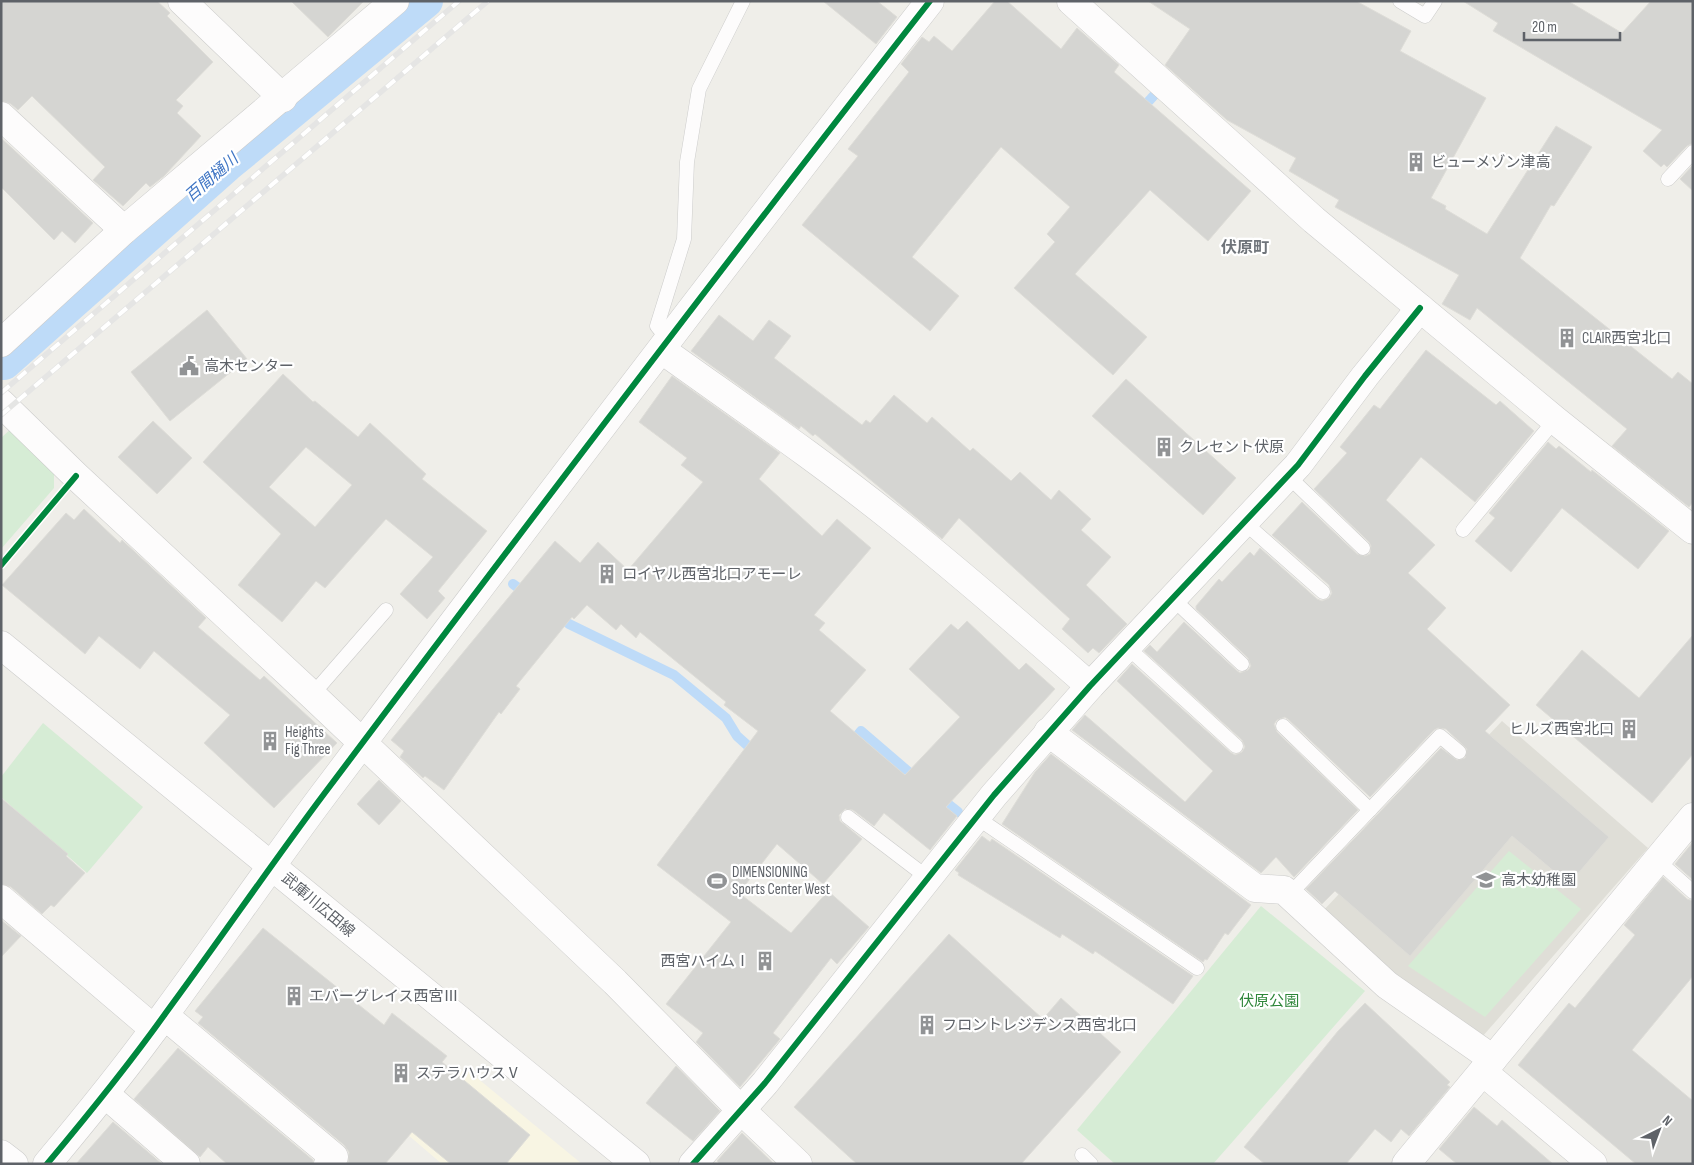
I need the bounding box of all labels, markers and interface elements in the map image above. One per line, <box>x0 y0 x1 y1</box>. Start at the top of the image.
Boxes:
scale bar <box>1524 10 1620 42</box>
text: 20 m <box>1532 18 1557 37</box>
water label: 百間樋川 <box>182 149 244 206</box>
building icon: ビューメゾン津高 <box>1405 151 1427 173</box>
place label: ビューメゾン津高 <box>1431 153 1550 172</box>
district label: 伏原町 <box>1221 239 1269 258</box>
building icon: CLAIR西宮北口 <box>1556 327 1578 349</box>
place label: CLAIR西宮北口 <box>1582 329 1671 348</box>
public building icon: 高木センター <box>178 355 200 377</box>
place label: 高木センター <box>204 357 294 376</box>
building icon: クレセント伏原 <box>1153 436 1175 458</box>
place label: クレセント伏原 <box>1179 438 1284 457</box>
building icon: ロイヤル西宮北口アモーレ <box>596 563 618 585</box>
place label: ロイヤル西宮北口アモーレ <box>622 565 802 584</box>
building icon: ヒルズ西宮北口 <box>1618 718 1640 740</box>
place label: ヒルズ西宮北口 <box>1509 720 1614 739</box>
place label: Heights Fig Three <box>285 723 331 759</box>
building icon: Heights Fig Three <box>259 730 281 752</box>
place label: DIMENSIONING Sports Center West <box>732 863 830 899</box>
street label: 武庫川広田線 <box>277 869 359 941</box>
school or university icon: 高木幼稚園 <box>1475 869 1497 891</box>
sports icon: DIMENSIONING Sports Center West <box>706 870 728 892</box>
place label: 高木幼稚園 <box>1501 871 1576 890</box>
building icon: 西宮ハイムⅠ <box>754 950 776 972</box>
place label: 西宮ハイムⅠ <box>661 952 750 971</box>
building icon: エバーグレイス西宮Ⅲ <box>283 985 305 1007</box>
place label: エバーグレイス西宮Ⅲ <box>309 987 459 1006</box>
park label: 伏原公園 <box>1239 992 1299 1011</box>
building icon: フロントレジデンス西宮北口 <box>916 1014 938 1036</box>
place label: フロントレジデンス西宮北口 <box>942 1016 1137 1035</box>
building icon: ステラハウスⅤ <box>390 1062 412 1084</box>
place label: ステラハウスⅤ <box>416 1064 521 1083</box>
north arrow <box>1634 1105 1684 1155</box>
text: N <box>1659 1112 1676 1130</box>

